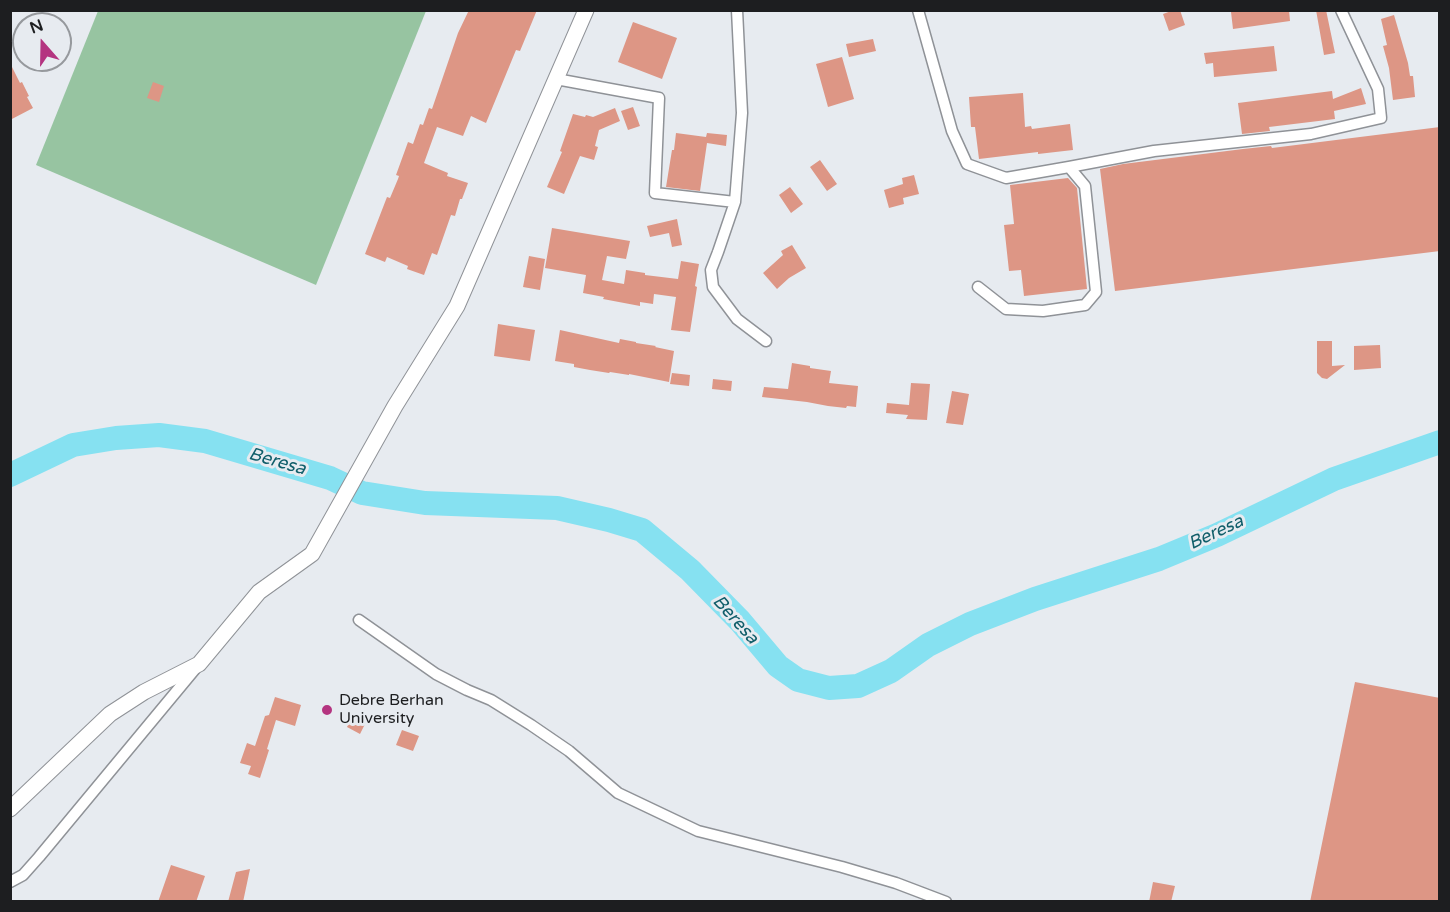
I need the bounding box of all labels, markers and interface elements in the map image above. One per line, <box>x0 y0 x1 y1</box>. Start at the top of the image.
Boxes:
north arrow <box>12 12 72 72</box>
text: N <box>27 15 46 39</box>
water label: Beresa <box>246 444 308 480</box>
water label: Beresa <box>1185 511 1247 555</box>
water label: Beresa <box>708 591 762 649</box>
place label: Debre Berhan University <box>339 691 444 729</box>
marker: Debre Berhan University <box>320 703 334 717</box>

